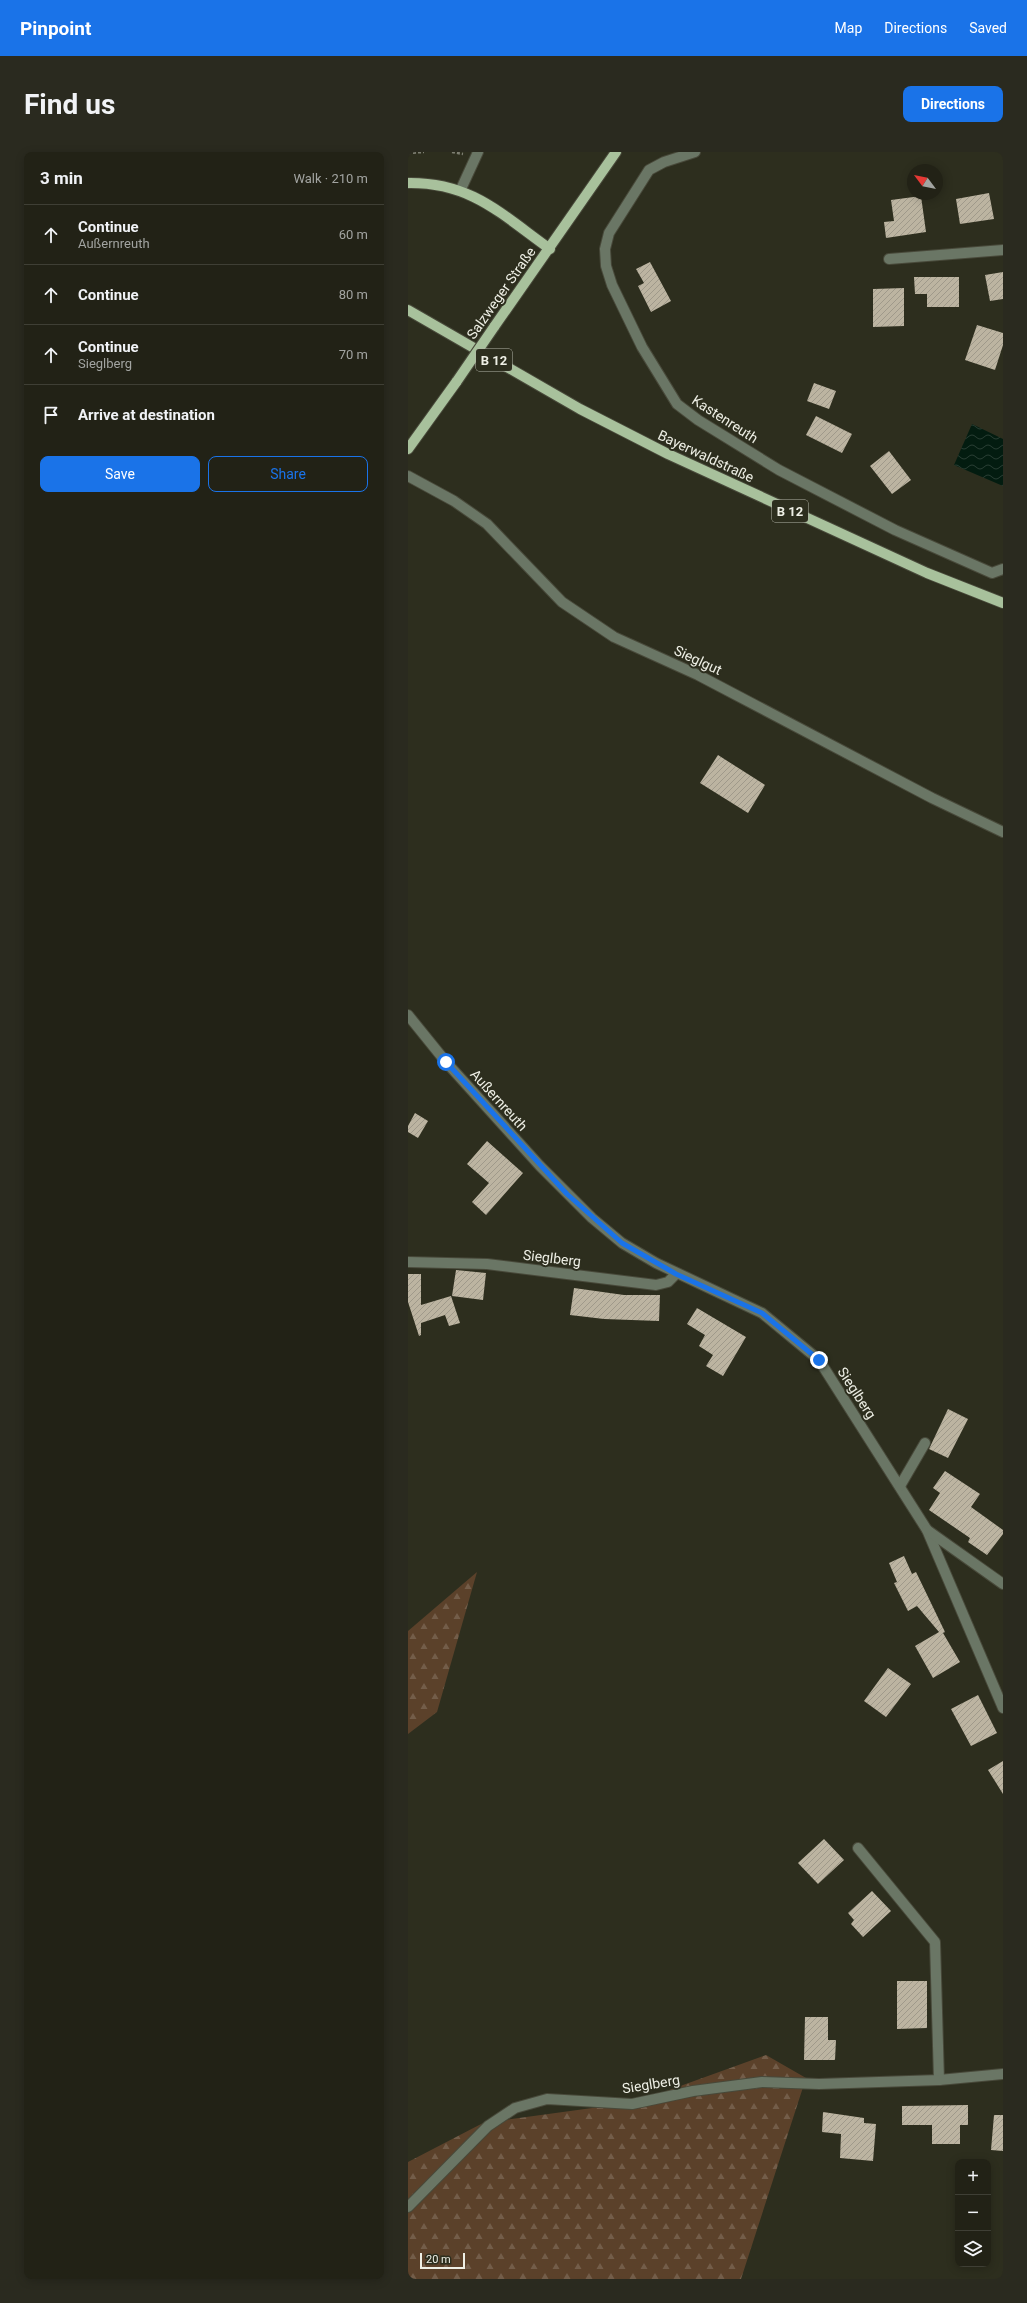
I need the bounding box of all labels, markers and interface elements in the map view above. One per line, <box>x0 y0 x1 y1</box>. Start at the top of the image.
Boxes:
text: Pinpoint <box>20 17 91 40</box>
text: Map <box>835 20 862 36</box>
text: Directions <box>884 20 947 36</box>
text: Saved <box>969 20 1007 36</box>
button: Directions <box>903 86 1003 122</box>
text: Find us <box>24 88 115 121</box>
north arrow <box>907 164 943 200</box>
text: 3 min <box>40 168 83 188</box>
text: Walk · 210 m <box>293 171 368 186</box>
text: Continue <box>78 218 139 236</box>
icon: ahead <box>40 224 62 246</box>
text: 60 m <box>339 227 368 242</box>
text: Außernreuth <box>78 236 150 251</box>
street label: Salzweger Straße <box>463 244 539 342</box>
icon: ahead <box>40 284 62 306</box>
text: Continue <box>78 286 139 304</box>
text: 80 m <box>339 287 368 302</box>
text: Continue <box>78 338 139 356</box>
icon: ahead <box>40 344 62 366</box>
text: 70 m <box>339 347 368 362</box>
road number: B 12 <box>476 349 512 371</box>
text: Sieglberg <box>78 356 132 371</box>
street label: Kastenreuth <box>689 392 761 446</box>
icon: arrive <box>40 404 62 426</box>
text: Arrive at destination <box>78 406 215 424</box>
street label: Bayerwaldstraße <box>655 427 757 485</box>
button: Save <box>40 456 200 492</box>
button: Share <box>208 456 368 492</box>
road number: B 12 <box>772 500 808 522</box>
street label: Sieglgut <box>672 642 725 678</box>
route start <box>437 1053 455 1071</box>
street label: Außernreuth <box>467 1066 531 1134</box>
street label: Sieglberg <box>522 1247 582 1269</box>
route end <box>810 1351 828 1369</box>
street label: Sieglberg <box>834 1364 880 1422</box>
street label: Sieglberg <box>621 2072 681 2096</box>
map controls <box>955 2159 991 2267</box>
button: + <box>955 2159 991 2195</box>
button: − <box>955 2195 991 2231</box>
button: layers <box>955 2231 991 2267</box>
scale bar <box>420 2251 465 2270</box>
text: 20 m <box>426 2253 451 2266</box>

